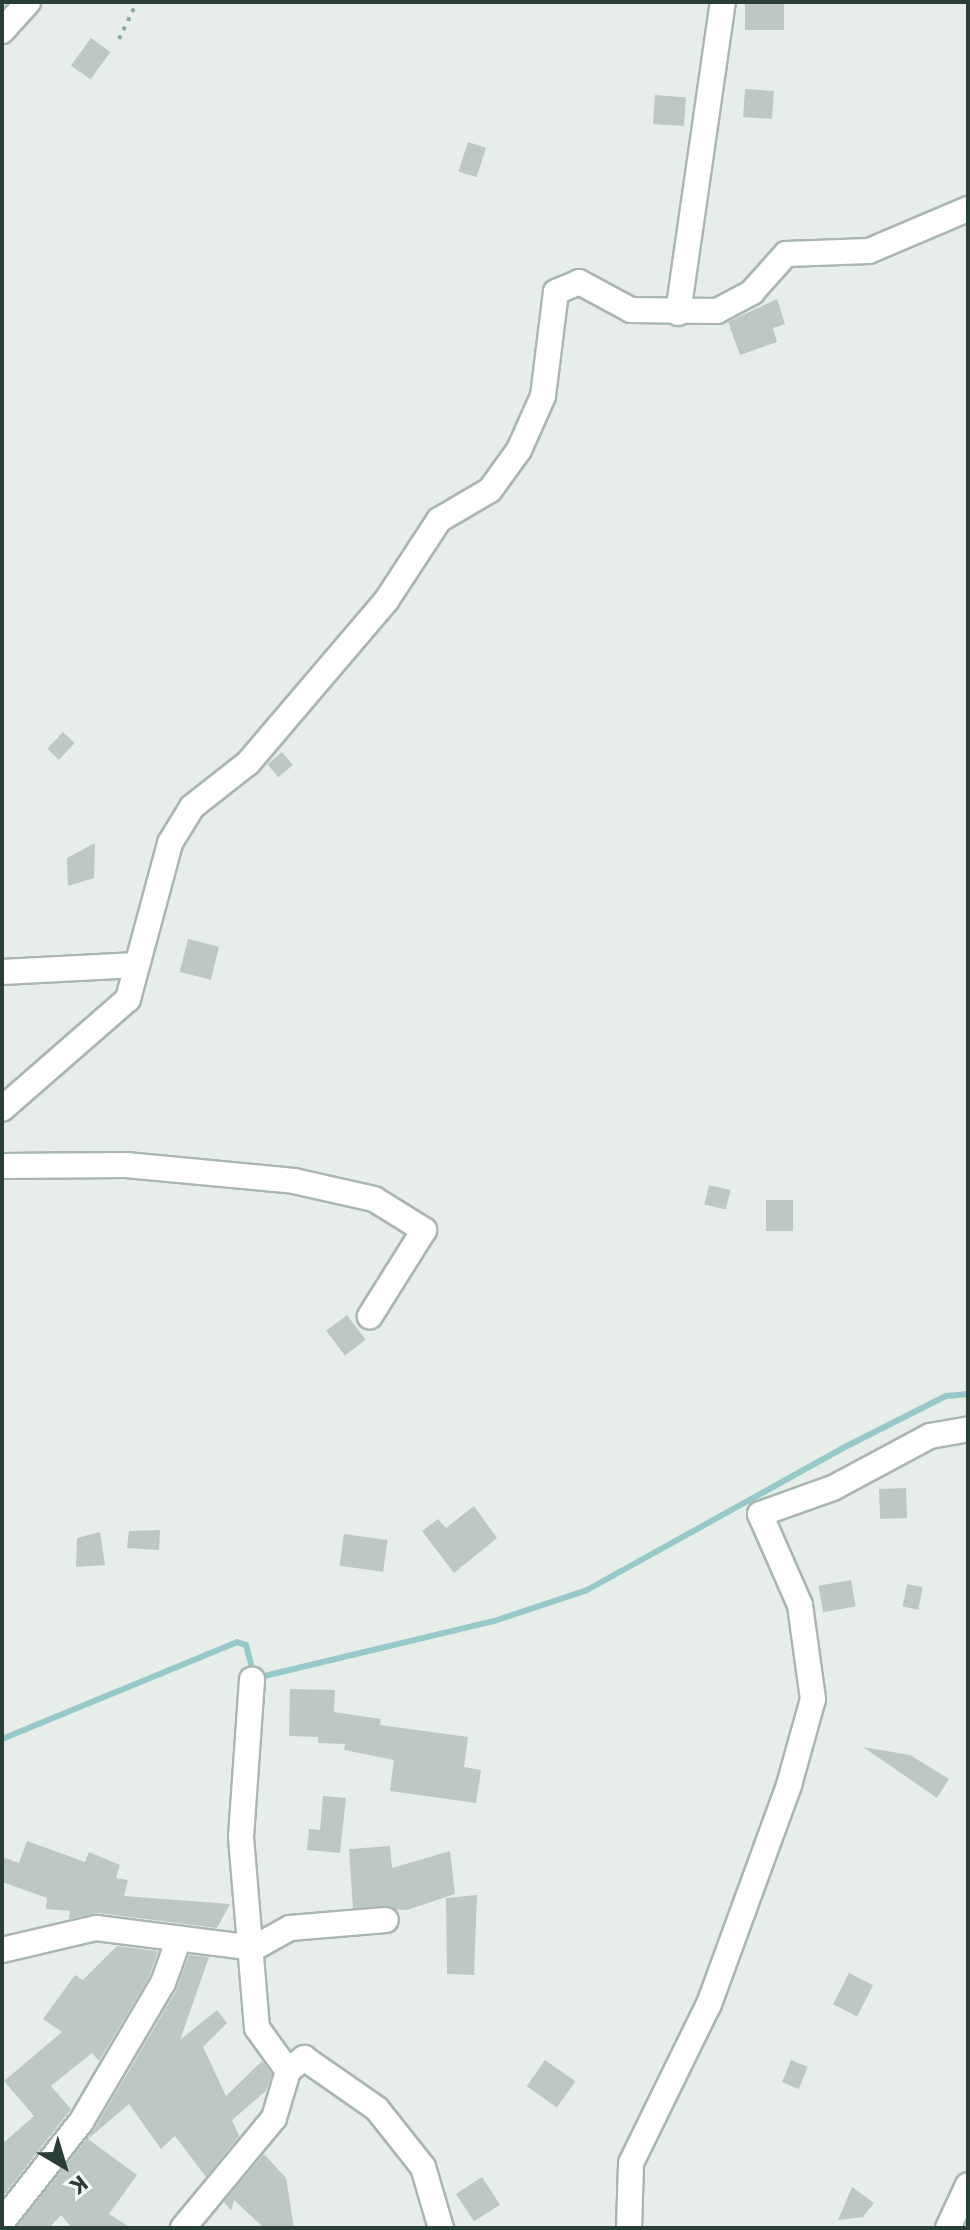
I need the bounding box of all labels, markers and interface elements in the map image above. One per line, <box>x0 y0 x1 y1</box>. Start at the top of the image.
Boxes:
north arrow <box>24 2126 104 2206</box>
text: K <box>65 2170 93 2201</box>

